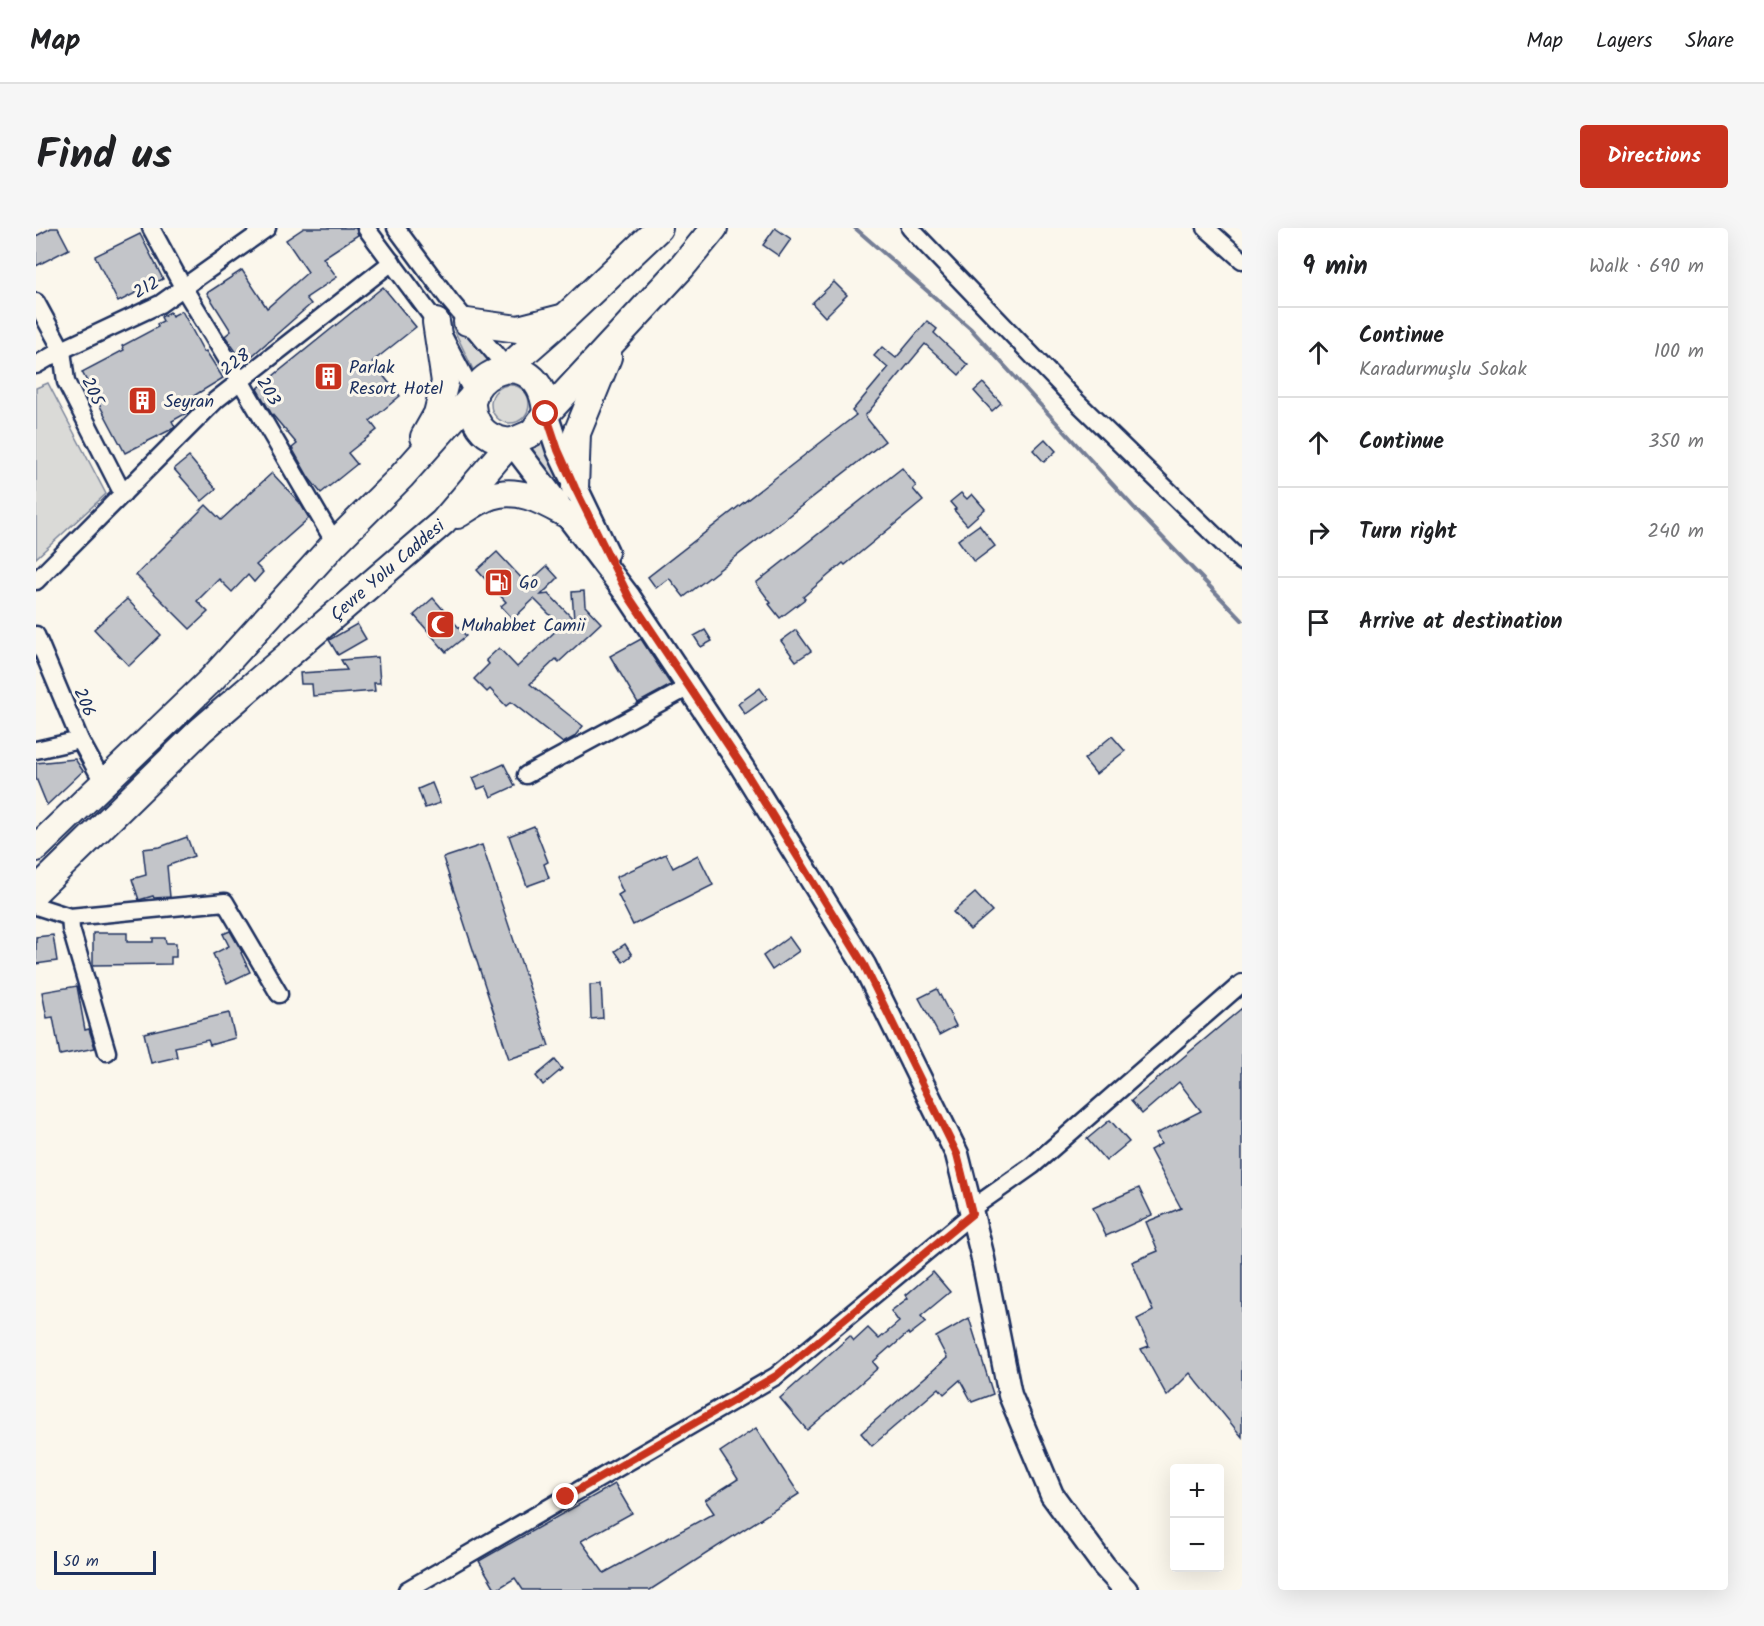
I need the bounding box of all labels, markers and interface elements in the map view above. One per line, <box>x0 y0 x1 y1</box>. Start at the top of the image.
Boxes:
text: Map <box>30 19 81 64</box>
text: Map <box>1526 25 1563 58</box>
text: Layers <box>1596 25 1652 58</box>
text: Share <box>1685 25 1734 58</box>
text: Find us <box>36 123 172 190</box>
button: Directions <box>1580 125 1728 188</box>
text: 9 min <box>1302 246 1368 288</box>
text: Walk · 690 m <box>1589 251 1704 283</box>
street label: 212 <box>128 269 165 307</box>
text: Continue <box>1359 319 1444 354</box>
icon: ahead <box>1302 336 1335 369</box>
text: 100 m <box>1654 336 1704 368</box>
street label: 228 <box>214 342 257 384</box>
place label: Parlak Resort Hotel <box>349 354 444 404</box>
text: Karadurmuşlu Sokak <box>1359 354 1527 386</box>
building icon: Parlak Resort Hotel <box>312 361 344 393</box>
street label: 205 <box>72 372 111 412</box>
street label: 203 <box>248 372 288 412</box>
building icon: Seyran <box>127 385 159 417</box>
place label: Seyran <box>164 388 214 417</box>
route start <box>532 400 558 426</box>
text: Continue <box>1359 425 1444 460</box>
icon: ahead <box>1302 426 1335 459</box>
text: 350 m <box>1648 426 1704 458</box>
street label: Çevre Yolu Caddesi <box>324 513 453 629</box>
text: Turn right <box>1359 515 1457 550</box>
icon: right <box>1302 516 1335 549</box>
text: 240 m <box>1647 516 1704 548</box>
fuel station icon: Go <box>482 566 514 598</box>
place label: Go <box>519 569 538 598</box>
text: Arrive at destination <box>1359 605 1562 640</box>
icon: arrive <box>1302 606 1335 639</box>
mosque icon: Muhabbet Camii <box>424 609 456 641</box>
place label: Muhabbet Camii <box>461 612 586 641</box>
street label: 206 <box>65 683 103 722</box>
map controls <box>1170 1464 1224 1572</box>
button: + <box>1170 1464 1224 1518</box>
route end <box>552 1483 578 1509</box>
button: − <box>1170 1518 1224 1572</box>
scale bar <box>54 1548 156 1576</box>
text: 50 m <box>63 1549 99 1574</box>

